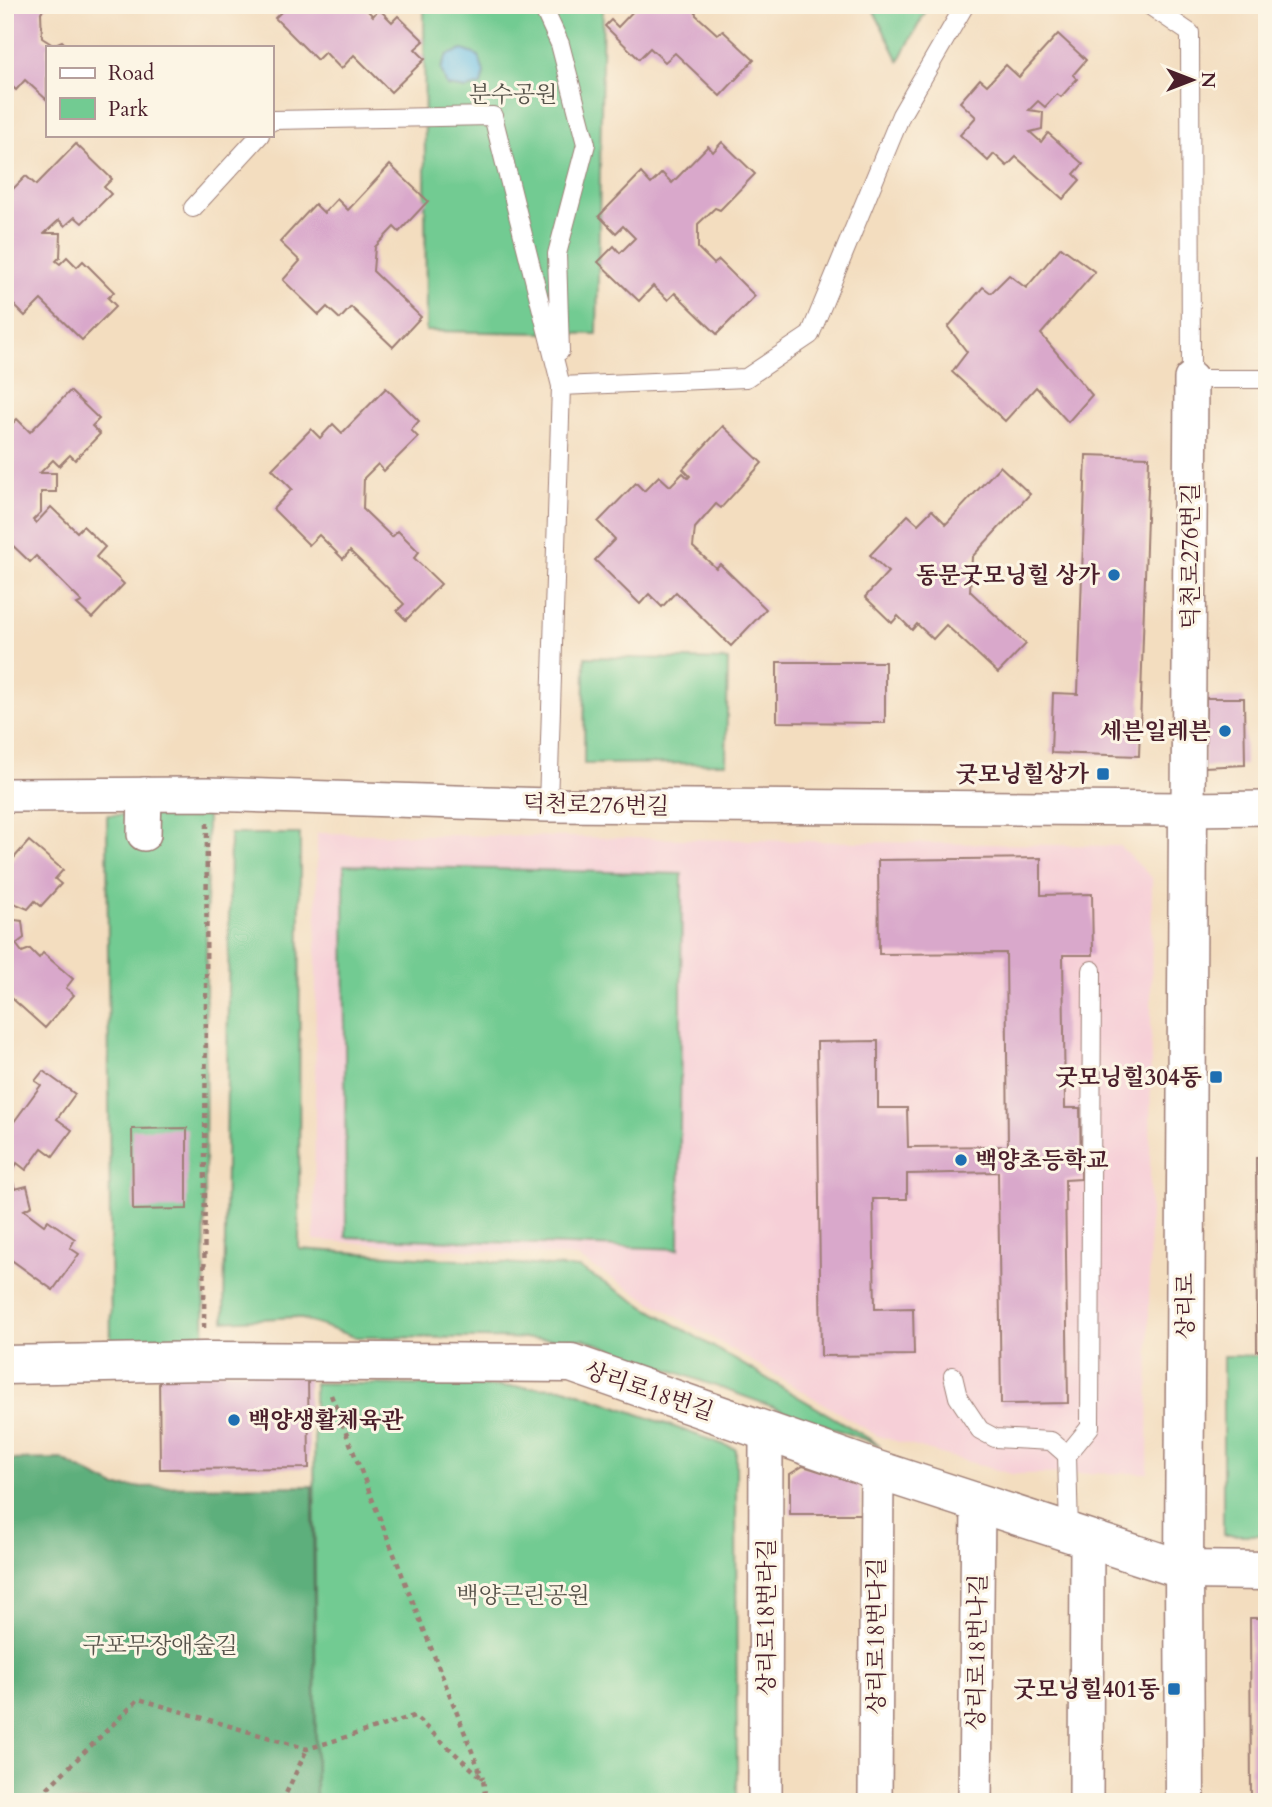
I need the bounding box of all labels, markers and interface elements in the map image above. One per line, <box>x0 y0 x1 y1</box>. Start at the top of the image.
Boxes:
legend <box>46 46 273 136</box>
north arrow <box>1156 46 1226 116</box>
text: Road <box>108 59 154 88</box>
text: N <box>1195 72 1221 89</box>
park label: 분수공원 <box>469 79 557 110</box>
text: Park <box>108 95 149 124</box>
street label: 덕천로276번길 <box>1175 483 1206 629</box>
place label: 동문굿모닝힐 상가 <box>916 560 1101 591</box>
marker: 동문굿모닝힐 상가 <box>1106 567 1122 583</box>
place label: 세븐일레븐 <box>1100 716 1211 747</box>
marker: 세븐일레븐 <box>1217 723 1233 739</box>
place label: 굿모닝힐상가 <box>956 759 1090 790</box>
marker: 굿모닝힐상가 <box>1095 766 1111 782</box>
street label: 덕천로276번길 <box>523 788 669 822</box>
place label: 굿모닝힐304동 <box>1056 1062 1202 1093</box>
marker: 굿모닝힐304동 <box>1208 1069 1224 1085</box>
place label: 백양초등학교 <box>975 1145 1109 1176</box>
marker: 백양초등학교 <box>953 1152 969 1168</box>
street label: 상리로 <box>1170 1273 1201 1339</box>
street label: 상리로18번길 <box>580 1354 718 1428</box>
place label: 백양생활체육관 <box>248 1405 404 1436</box>
marker: 백양생활체육관 <box>226 1412 242 1428</box>
street label: 상리로18번라길 <box>751 1539 782 1695</box>
street label: 상리로18번다길 <box>861 1558 892 1714</box>
street label: 상리로18번나길 <box>960 1573 994 1731</box>
park label: 백양근린공원 <box>456 1580 590 1611</box>
park label: 구포무장애숲길 <box>82 1630 238 1661</box>
place label: 굿모닝힐401동 <box>1014 1674 1160 1705</box>
marker: 굿모닝힐401동 <box>1166 1681 1182 1697</box>

